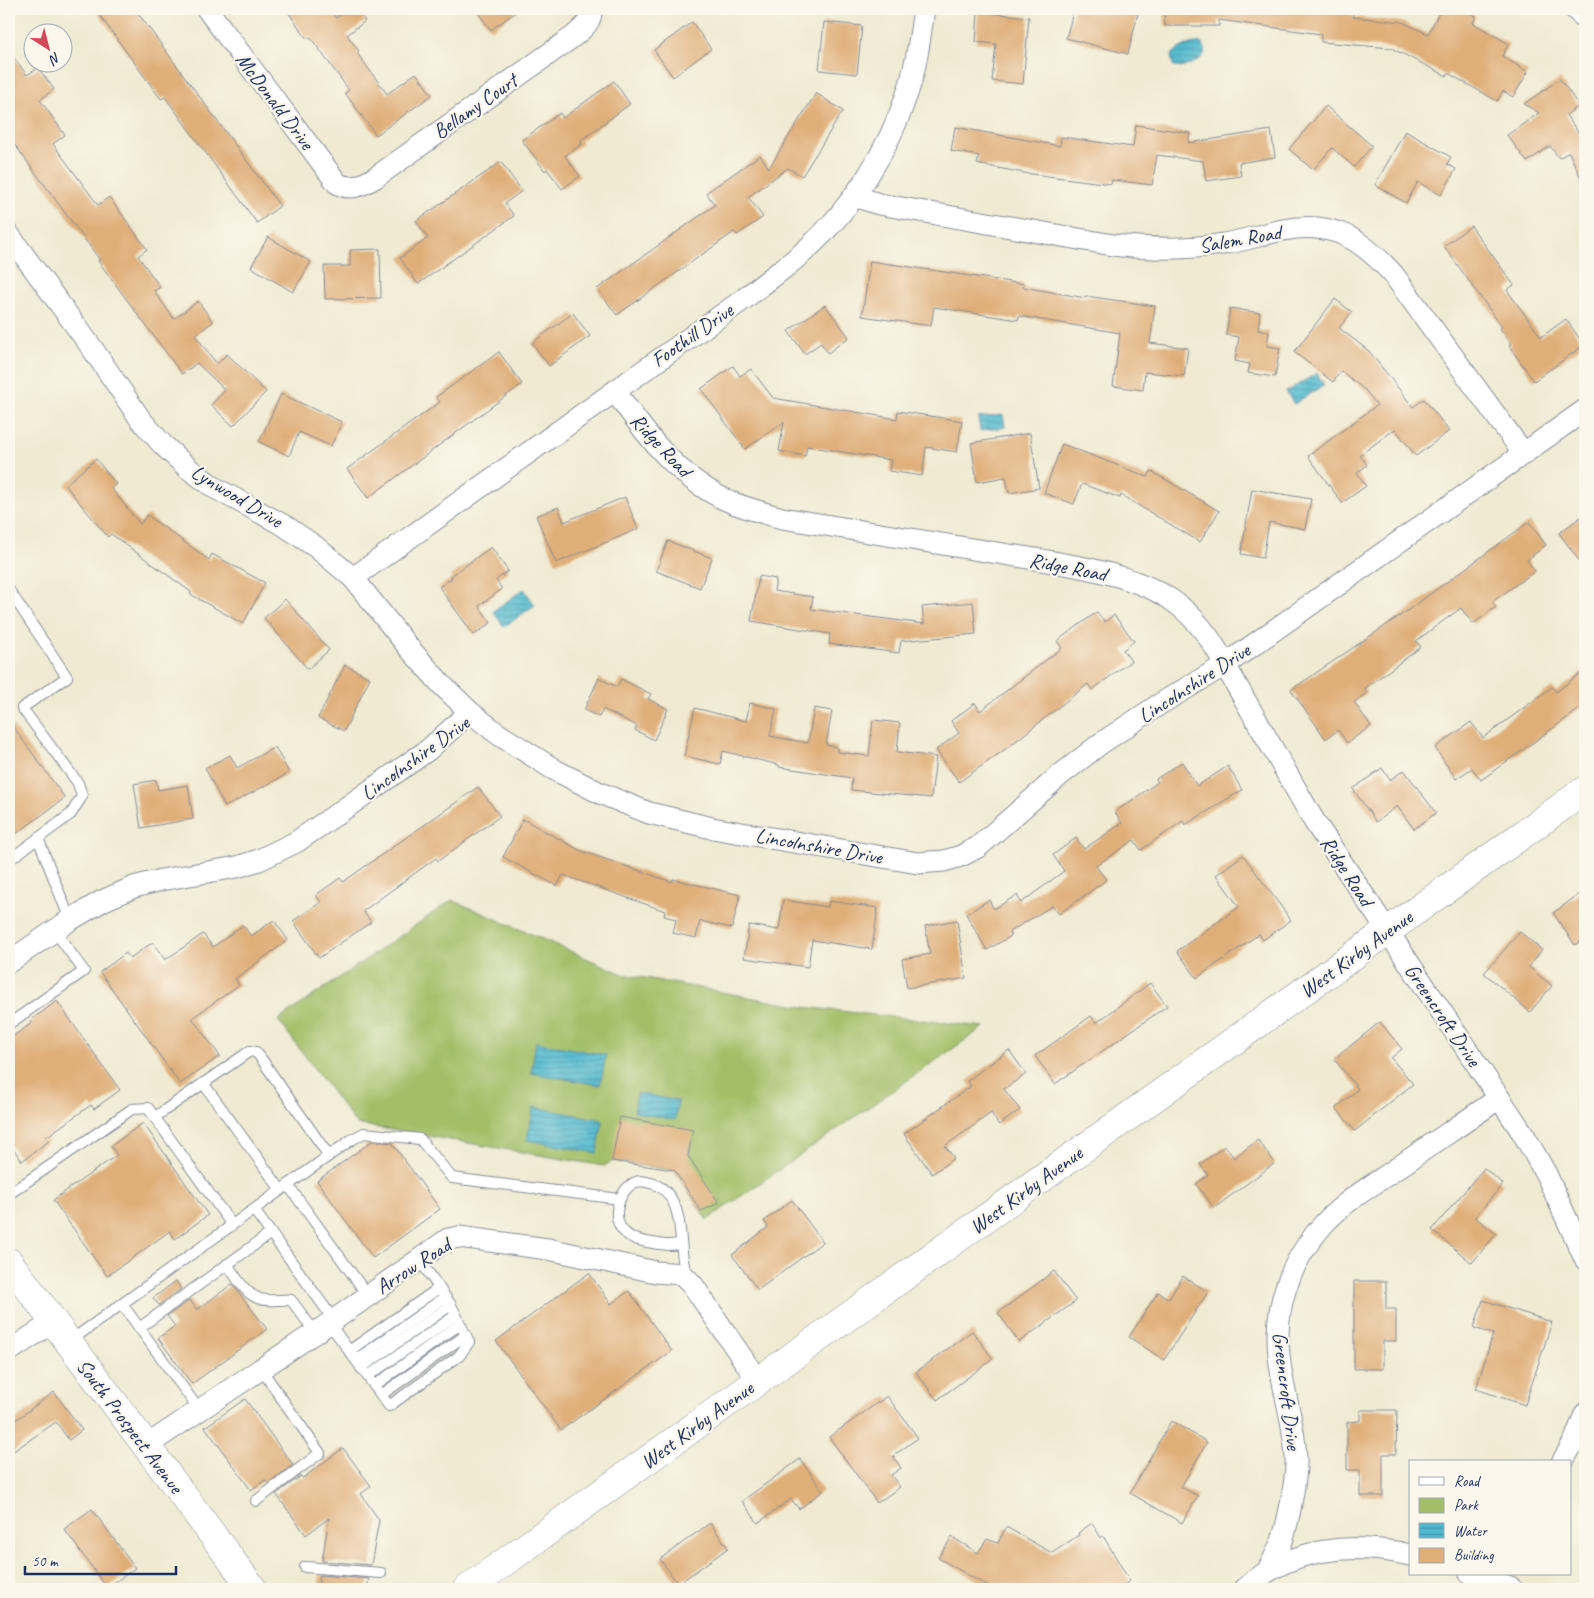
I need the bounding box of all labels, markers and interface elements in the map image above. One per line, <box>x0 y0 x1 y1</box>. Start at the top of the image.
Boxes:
north arrow <box>22 22 72 72</box>
street label: McDonald Drive <box>230 48 321 156</box>
text: N <box>45 49 64 69</box>
street label: Bellamy Court <box>428 66 525 144</box>
street label: Salem Road <box>1197 219 1286 259</box>
street label: Foothill Drive <box>646 297 739 373</box>
street label: Ridge Road <box>625 408 699 484</box>
street label: Lynwood Drive <box>187 459 289 534</box>
street label: Ridge Road <box>1027 547 1112 588</box>
street label: Lincolnshire Drive <box>1133 637 1256 729</box>
street label: Lincolnshire Drive <box>356 709 475 806</box>
street label: Lincolnshire Drive <box>754 822 885 870</box>
street label: Ridge Road <box>1315 831 1381 913</box>
street label: West Kirby Avenue <box>1295 904 1418 1004</box>
street label: Greencroft Drive <box>1399 959 1488 1072</box>
street label: West Kirby Avenue <box>965 1140 1088 1240</box>
street label: Arrow Road <box>371 1230 459 1300</box>
street label: Greencroft Drive <box>1267 1331 1307 1453</box>
street label: South Prospect Avenue <box>71 1354 190 1500</box>
street label: West Kirby Avenue <box>636 1375 759 1475</box>
legend <box>1409 1460 1572 1576</box>
text: Road <box>1454 1472 1481 1491</box>
text: Park <box>1454 1496 1479 1515</box>
text: Water <box>1454 1522 1488 1541</box>
scale bar <box>25 1543 176 1575</box>
text: Building <box>1454 1546 1494 1565</box>
text: 50 m <box>32 1552 59 1571</box>

